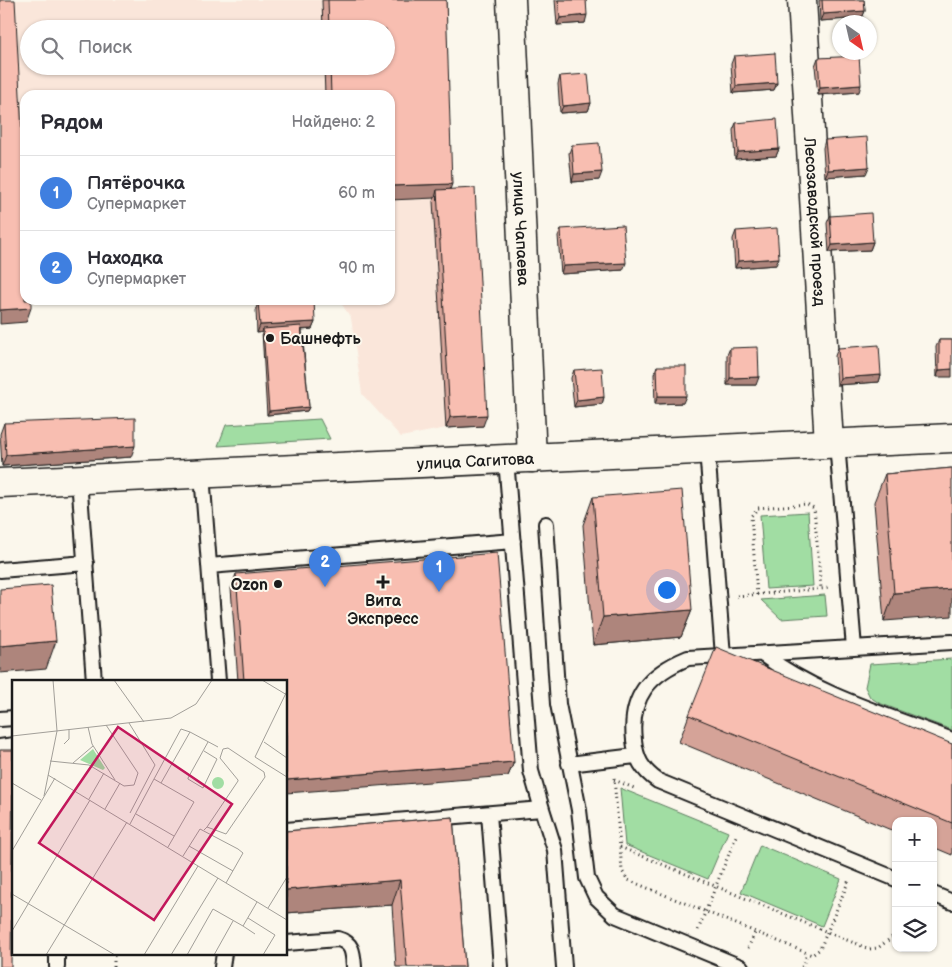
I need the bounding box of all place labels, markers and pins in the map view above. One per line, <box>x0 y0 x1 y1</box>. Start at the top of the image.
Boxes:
place label: Башнефть <box>280 330 361 349</box>
marker: Башнефть <box>264 332 276 344</box>
pin: 2 <box>309 546 341 587</box>
pin: 1 <box>423 551 455 592</box>
place label: Ozon <box>231 576 268 595</box>
marker: Вита Экспресс <box>377 576 389 588</box>
marker: Ozon <box>272 578 284 590</box>
place label: Вита Экспресс <box>347 592 419 629</box>

